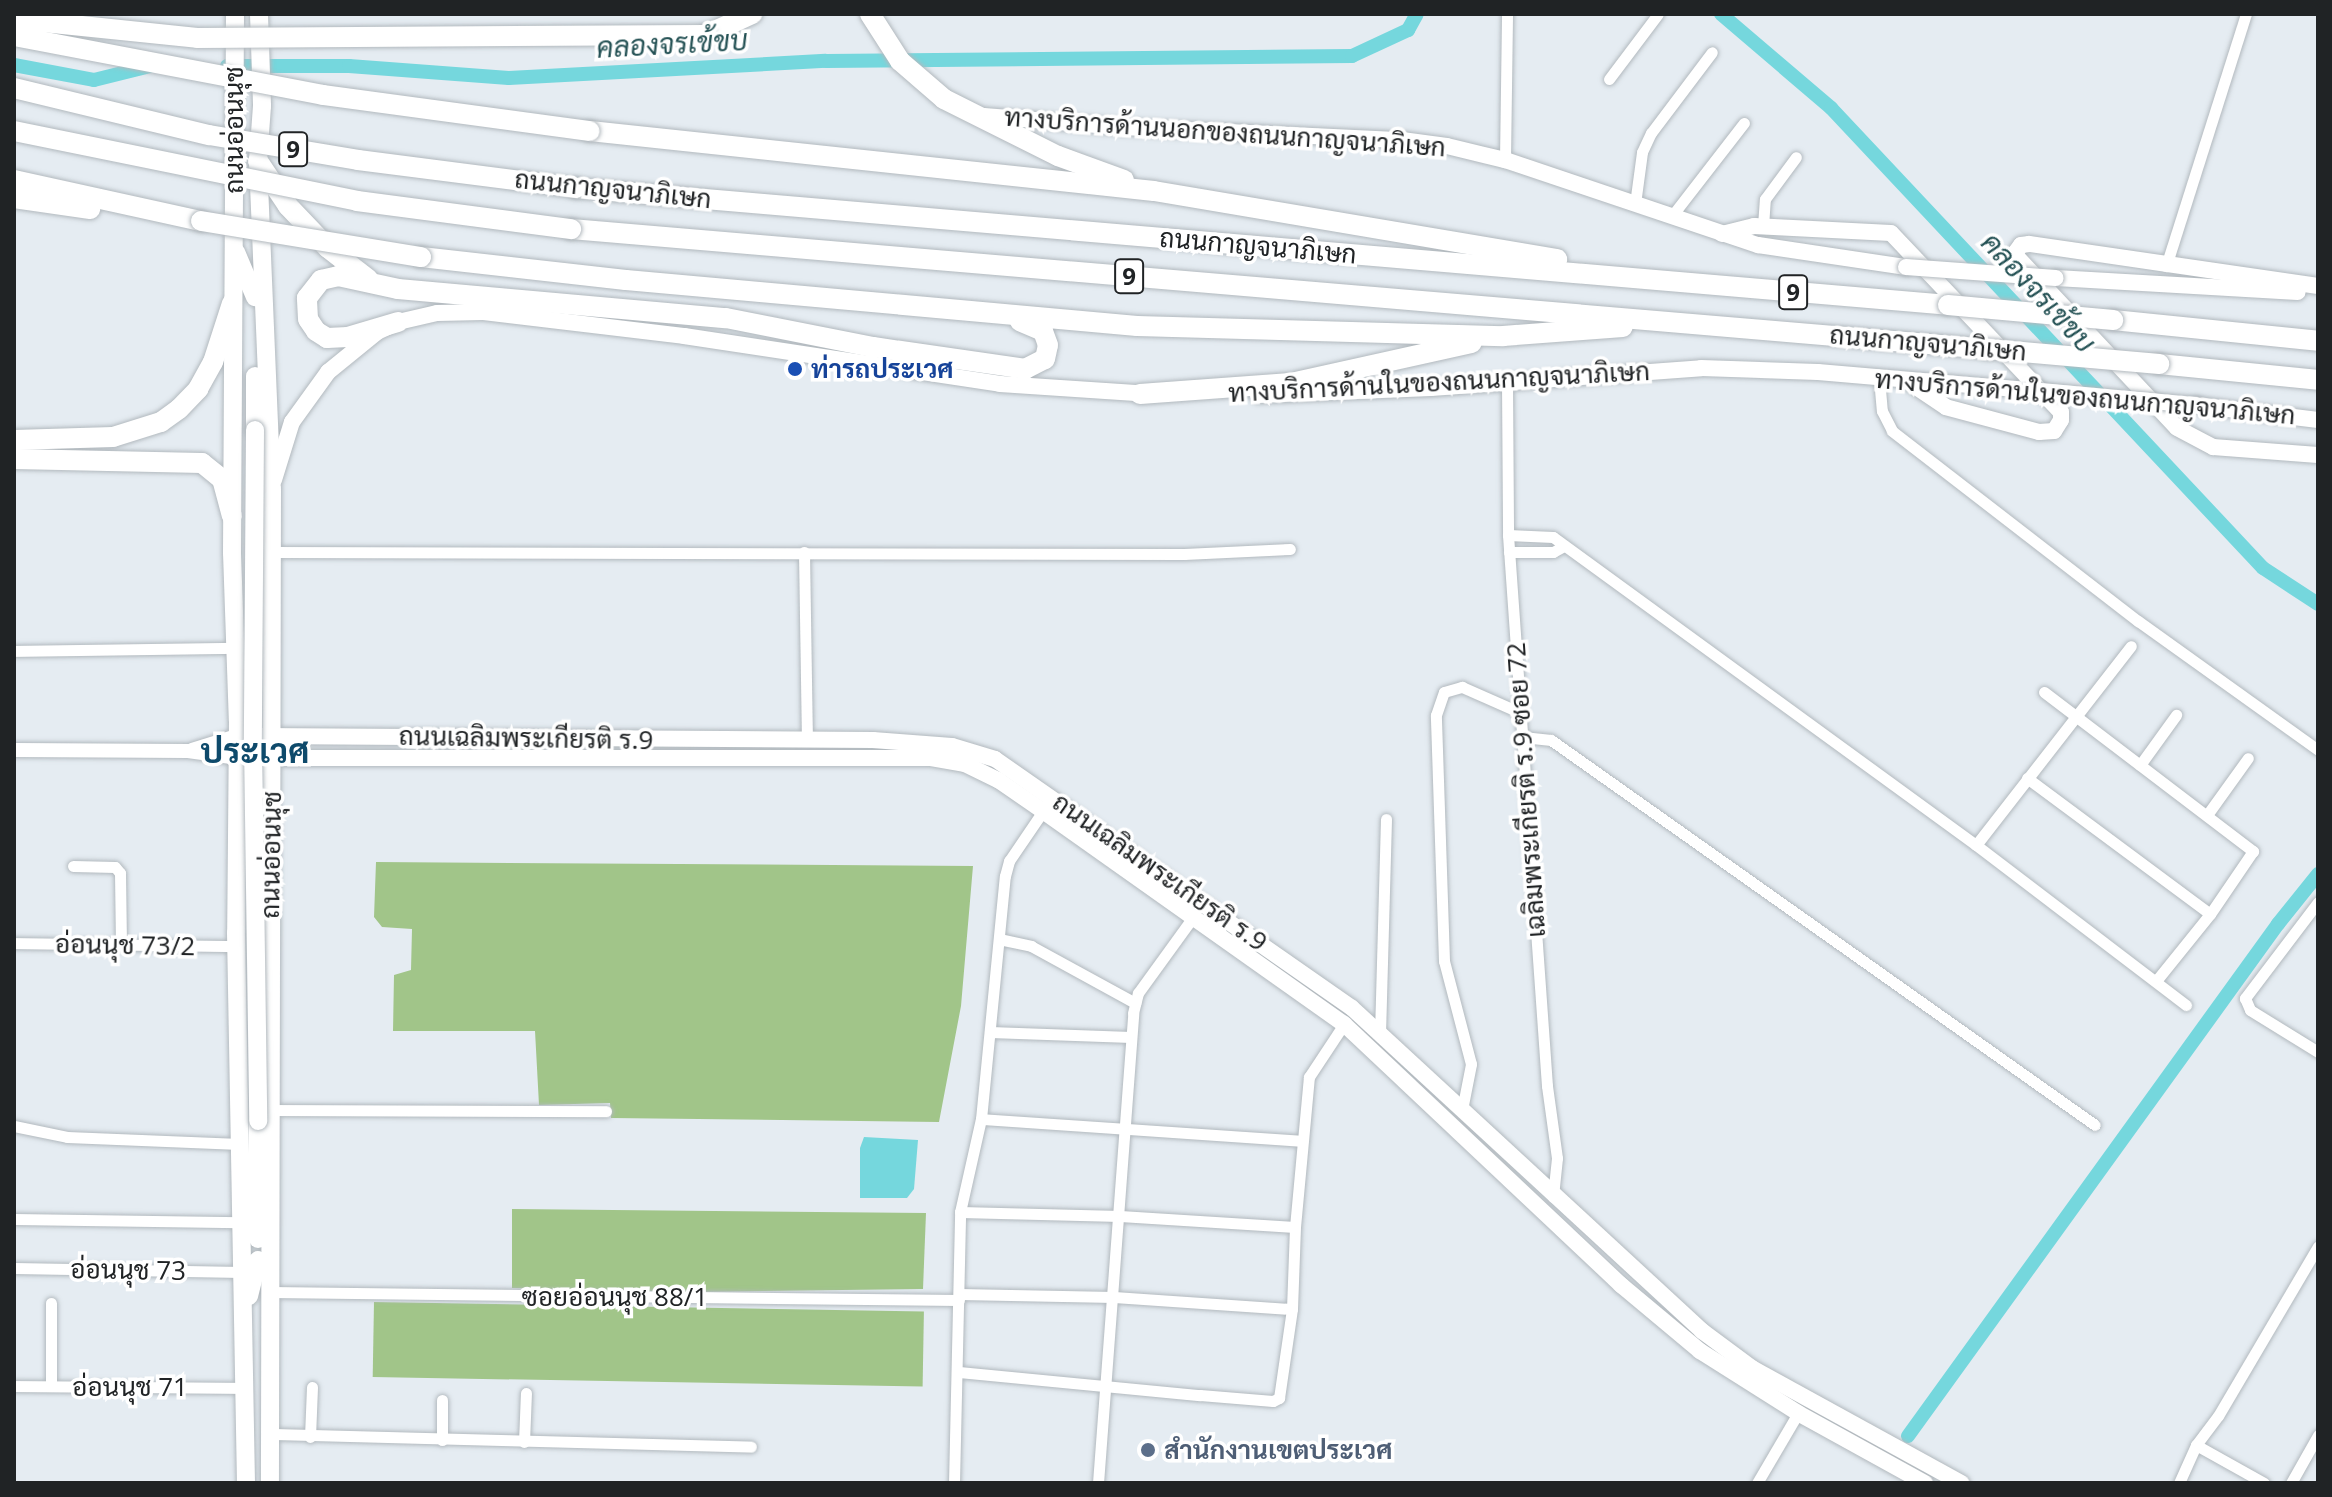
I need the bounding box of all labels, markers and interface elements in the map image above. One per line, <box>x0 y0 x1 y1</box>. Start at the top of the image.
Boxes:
water label: คลองจรเข้ขบ <box>596 22 748 64</box>
street label: ถนนอ่อนนุช <box>218 66 250 194</box>
street label: ทางบริการด้านนอกของถนนกาญจนาภิเษก <box>1003 101 1447 163</box>
road number: 9 <box>277 129 309 169</box>
street label: ถนนกาญจนาภิเษก <box>513 163 713 215</box>
street label: ถนนกาญจนาภิเษก <box>1158 222 1358 270</box>
water label: คลองจรเข้ขบ <box>1975 225 2103 359</box>
road number: 9 <box>1113 256 1145 296</box>
road number: 9 <box>1777 272 1809 312</box>
street label: ถนนกาญจนาภิเษก <box>1828 319 2028 367</box>
place label: ท่ารถประเวศ <box>811 353 954 385</box>
street label: ทางบริการด้านในของถนนกาญจนาภิเษก <box>1227 355 1651 409</box>
marker: ท่ารถประเวศ <box>786 360 804 378</box>
street label: ทางบริการด้านในของถนนกาญจนาภิเษก <box>1873 363 2297 431</box>
street label: เฉลิมพระเกียรติ ร.9 ซอย 72 <box>1500 641 1552 939</box>
street label: ถนนเฉลิมพระเกียรติ ร.9 <box>398 720 654 756</box>
district label: ประเวศ <box>201 731 309 771</box>
street label: ถนนเฉลิมพระเกียรติ ร.9 <box>1047 786 1273 958</box>
street label: ถนนอ่อนนุช <box>254 791 288 919</box>
street label: อ่อนนุช 73/2 <box>55 928 195 962</box>
street label: อ่อนนุช 73 <box>70 1253 186 1287</box>
street label: ซอยอ่อนนุช 88/1 <box>522 1281 708 1313</box>
street label: อ่อนนุช 71 <box>72 1371 188 1403</box>
place label: สำนักงานเขตประเวศ <box>1164 1434 1392 1466</box>
marker: สำนักงานเขตประเวศ <box>1139 1441 1157 1459</box>

